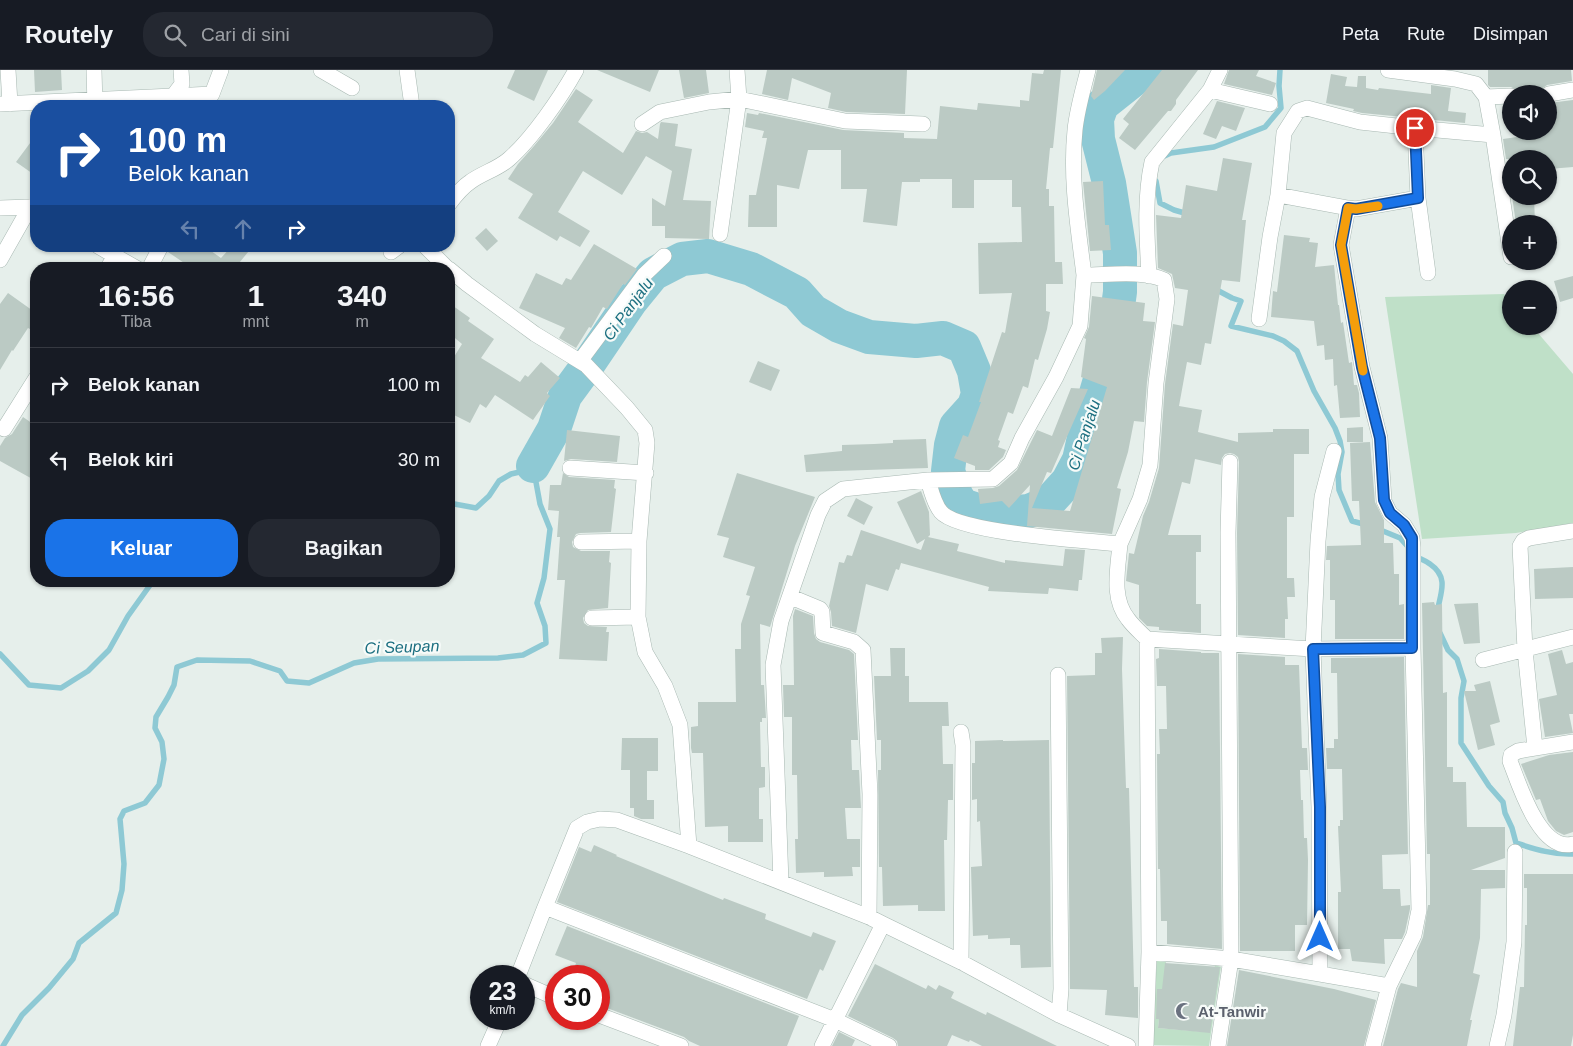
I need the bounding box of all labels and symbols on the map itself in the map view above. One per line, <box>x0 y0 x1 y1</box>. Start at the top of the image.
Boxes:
pin <box>1394 107 1436 149</box>
water label: Ci Panjalu <box>600 274 656 344</box>
water label: Ci Panjalu <box>1065 398 1103 472</box>
water label: Ci Seupan <box>364 637 440 657</box>
position arrow <box>1293 910 1345 962</box>
speed limit sign: 30 <box>545 965 610 1030</box>
mosque icon: At-Tanwir <box>1174 1001 1194 1021</box>
place label: At-Tanwir <box>1198 1003 1266 1020</box>

